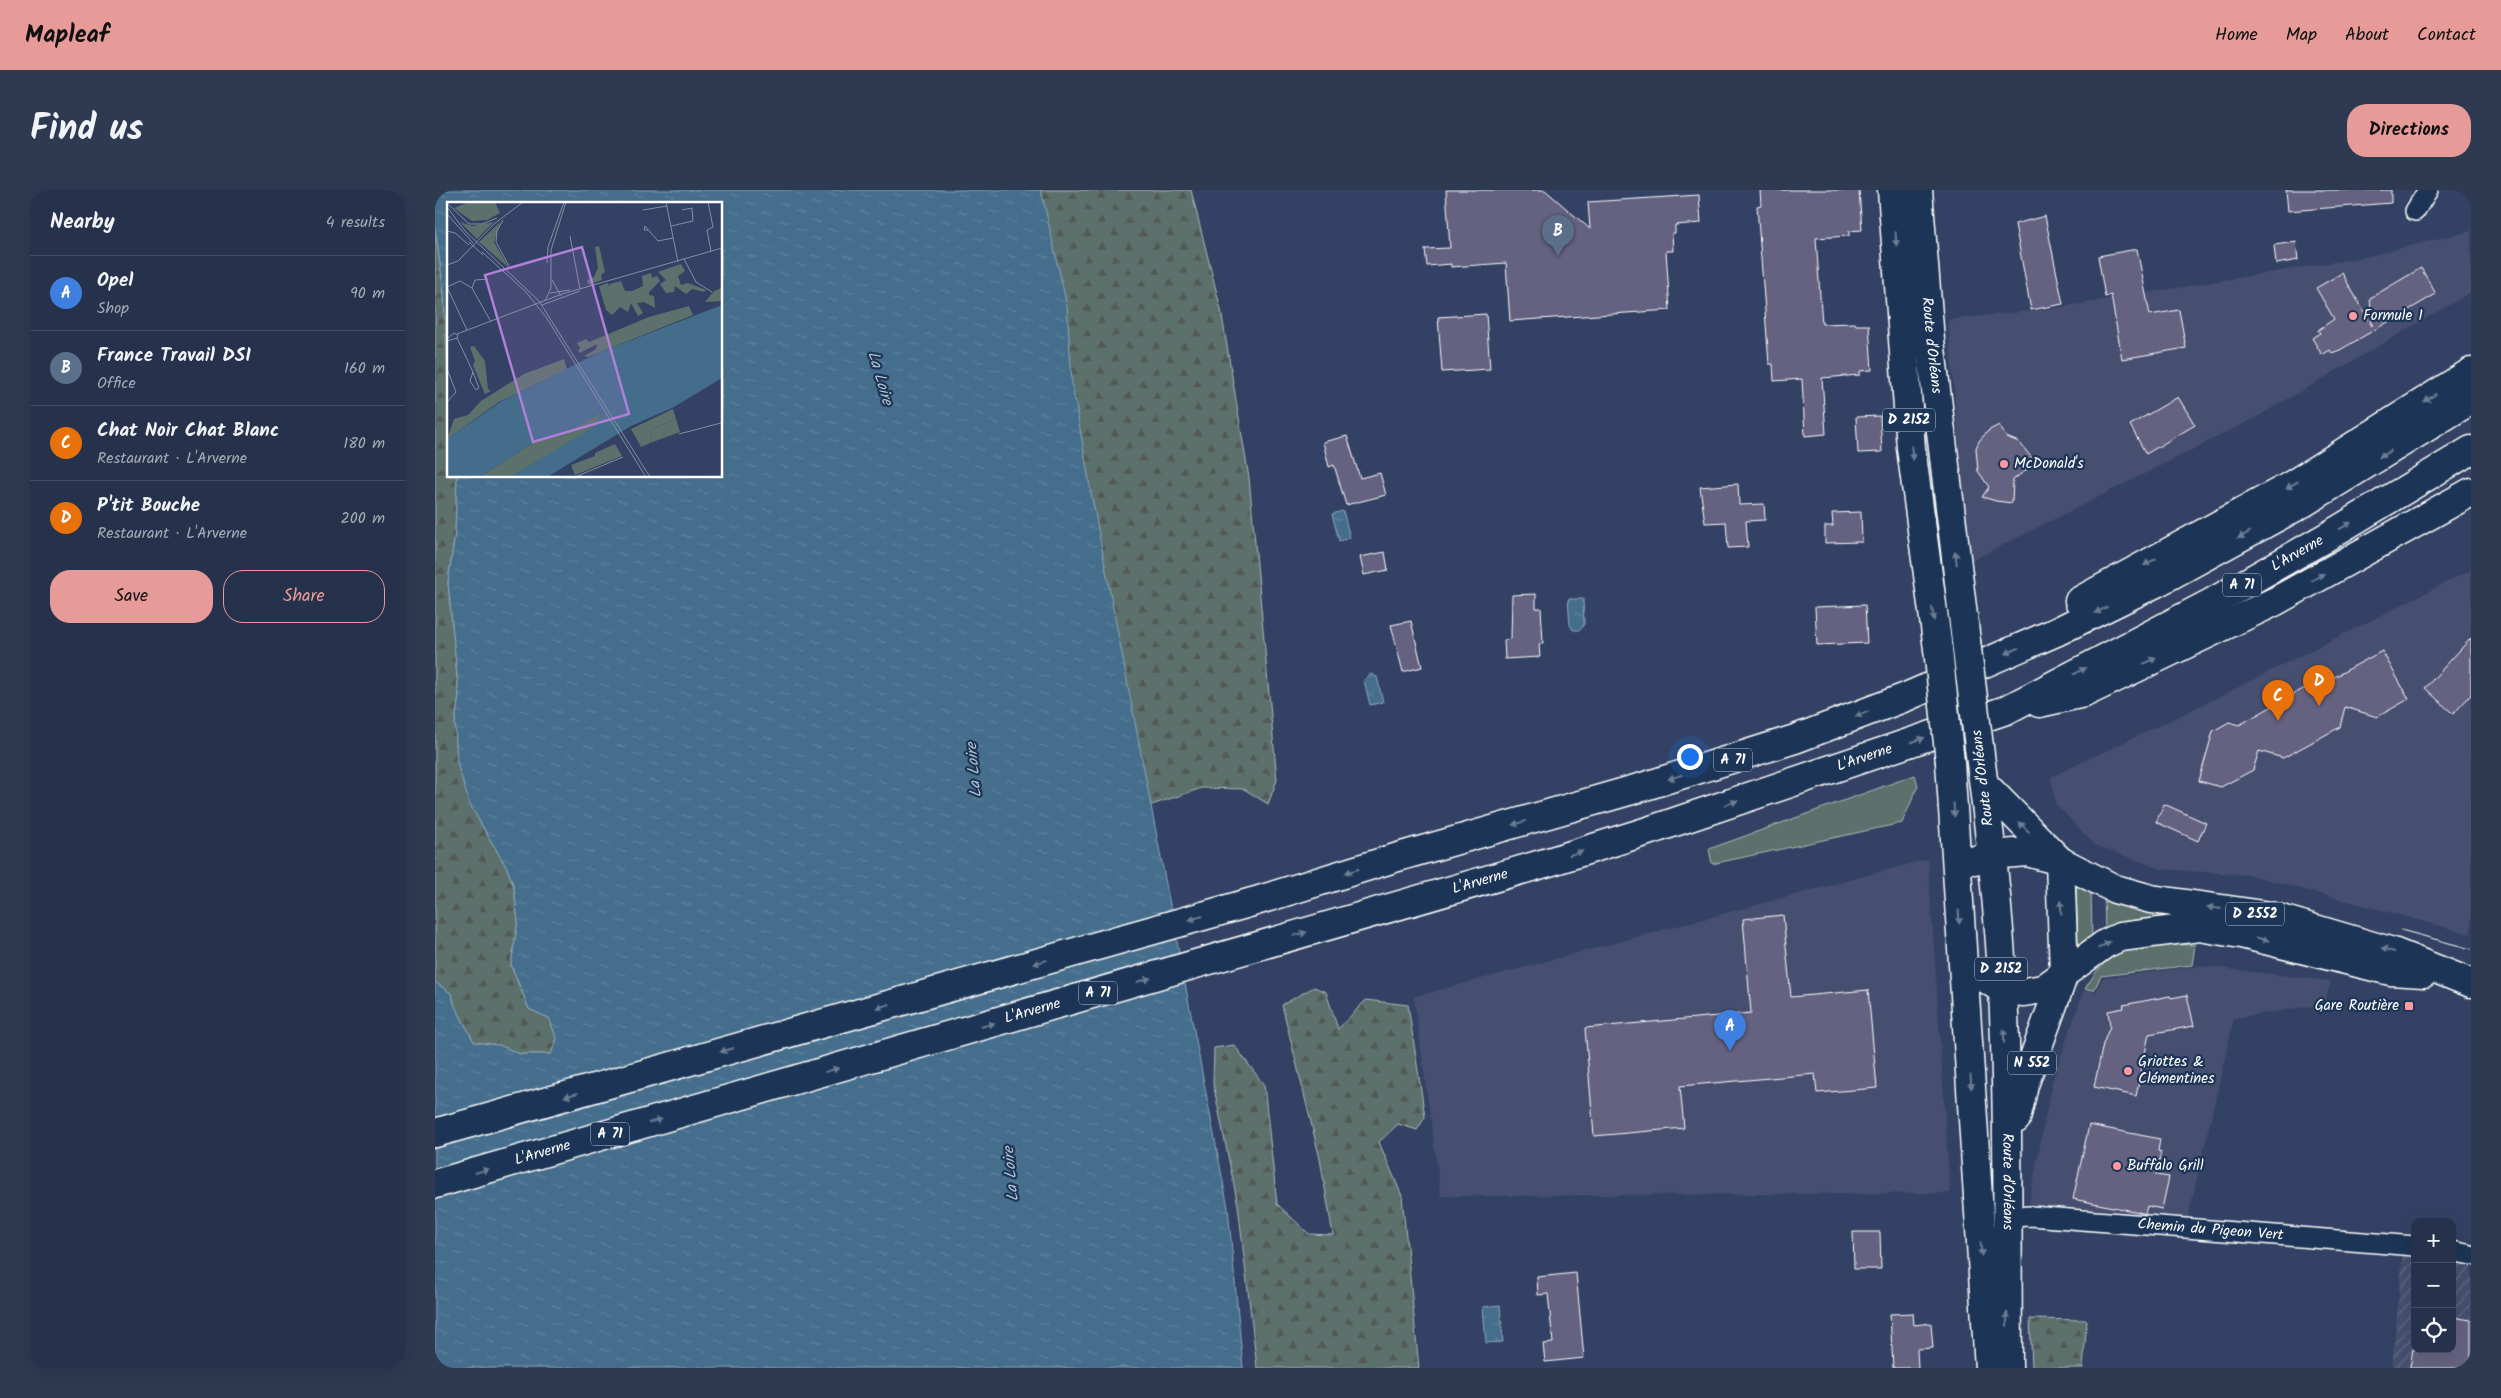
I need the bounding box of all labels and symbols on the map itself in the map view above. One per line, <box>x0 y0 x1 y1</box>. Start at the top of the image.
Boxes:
inset map <box>447 202 723 478</box>
pin: B <box>1542 215 1574 256</box>
one-way arrow <box>1892 231 1900 247</box>
street label: Route d'Orléans <box>1915 296 1948 396</box>
place label: Formule 1 <box>2363 304 2423 328</box>
marker: Formule 1 <box>2347 310 2359 322</box>
water label: La Loire <box>860 348 900 410</box>
one-way arrow <box>2423 393 2436 403</box>
road number: D 2152 <box>1883 408 1935 432</box>
one-way arrow <box>1908 445 1916 461</box>
one-way arrow <box>2379 449 2392 459</box>
place label: McDonald's <box>2014 452 2084 476</box>
marker: McDonald's <box>1998 458 2010 470</box>
one-way arrow <box>2286 480 2299 489</box>
one-way arrow <box>2338 522 2353 530</box>
street label: L'Arverne <box>2267 529 2328 578</box>
one-way arrow <box>2238 531 2251 540</box>
one-way arrow <box>1952 549 1960 565</box>
one-way arrow <box>2143 558 2156 567</box>
one-way arrow <box>2311 572 2325 581</box>
road number: A 71 <box>2223 574 2261 596</box>
one-way arrow <box>1930 606 1938 622</box>
one-way arrow <box>2094 606 2108 614</box>
one-way arrow <box>2004 648 2019 656</box>
one-way arrow <box>2143 657 2158 665</box>
pin: D <box>2303 665 2335 706</box>
one-way arrow <box>2073 667 2087 675</box>
pin: C <box>2262 680 2294 721</box>
one-way arrow <box>1854 710 1869 718</box>
street label: Route d'Orléans <box>1965 728 2001 828</box>
one-way arrow <box>1911 736 1926 744</box>
street label: L'Arverne <box>1834 737 1896 778</box>
water label: La Loire <box>959 740 989 798</box>
your location <box>1677 744 1703 770</box>
road number: A 71 <box>1714 748 1752 772</box>
one-way arrow <box>1667 774 1682 782</box>
one-way arrow <box>1724 799 1739 807</box>
one-way arrow <box>1950 803 1958 819</box>
one-way arrow <box>1511 819 1526 827</box>
one-way arrow <box>2019 821 2031 833</box>
one-way arrow <box>1569 849 1584 857</box>
street label: L'Arverne <box>1449 862 1511 901</box>
one-way arrow <box>1344 868 1359 876</box>
one-way arrow <box>2057 899 2065 915</box>
road number: D 2552 <box>2226 902 2284 926</box>
one-way arrow <box>2205 904 2221 912</box>
one-way arrow <box>1955 909 1963 925</box>
one-way arrow <box>1188 914 1204 922</box>
one-way arrow <box>1292 930 1307 938</box>
one-way arrow <box>2255 935 2270 943</box>
one-way arrow <box>2097 941 2110 950</box>
one-way arrow <box>2380 946 2395 954</box>
one-way arrow <box>1032 958 1047 966</box>
road number: D 2152 <box>1975 958 2027 981</box>
one-way arrow <box>1136 975 1151 983</box>
road number: A 71 <box>1079 981 1117 1004</box>
street label: L'Arverne <box>1002 992 1064 1031</box>
place label: Gare Routière <box>2315 994 2399 1018</box>
marker: Gare Routière <box>2403 1000 2415 1012</box>
one-way arrow <box>876 1002 891 1010</box>
pin: A <box>1714 1010 1746 1051</box>
one-way arrow <box>980 1020 995 1028</box>
one-way arrow <box>2000 1027 2008 1043</box>
one-way arrow <box>719 1046 734 1054</box>
place label: Griottes & Clémentines <box>2138 1050 2215 1091</box>
road number: N 552 <box>2008 1051 2056 1074</box>
marker: Griottes & Clémentines <box>2122 1065 2134 1077</box>
one-way arrow <box>824 1066 839 1074</box>
one-way arrow <box>1967 1074 1975 1090</box>
one-way arrow <box>563 1091 578 1099</box>
one-way arrow <box>647 1117 662 1125</box>
road number: A 71 <box>591 1122 629 1146</box>
street label: L'Arverne <box>512 1133 574 1172</box>
street label: Route d'Orléans <box>1995 1133 2020 1231</box>
water label: La Loire <box>996 1144 1026 1202</box>
place label: Buffalo Grill <box>2127 1154 2204 1178</box>
marker: Buffalo Grill <box>2111 1160 2123 1172</box>
one-way arrow <box>474 1166 489 1174</box>
street label: Chemin du Pigeon Vert <box>2137 1212 2284 1248</box>
one-way arrow <box>1978 1241 1986 1257</box>
one-way arrow <box>2003 1311 2011 1327</box>

